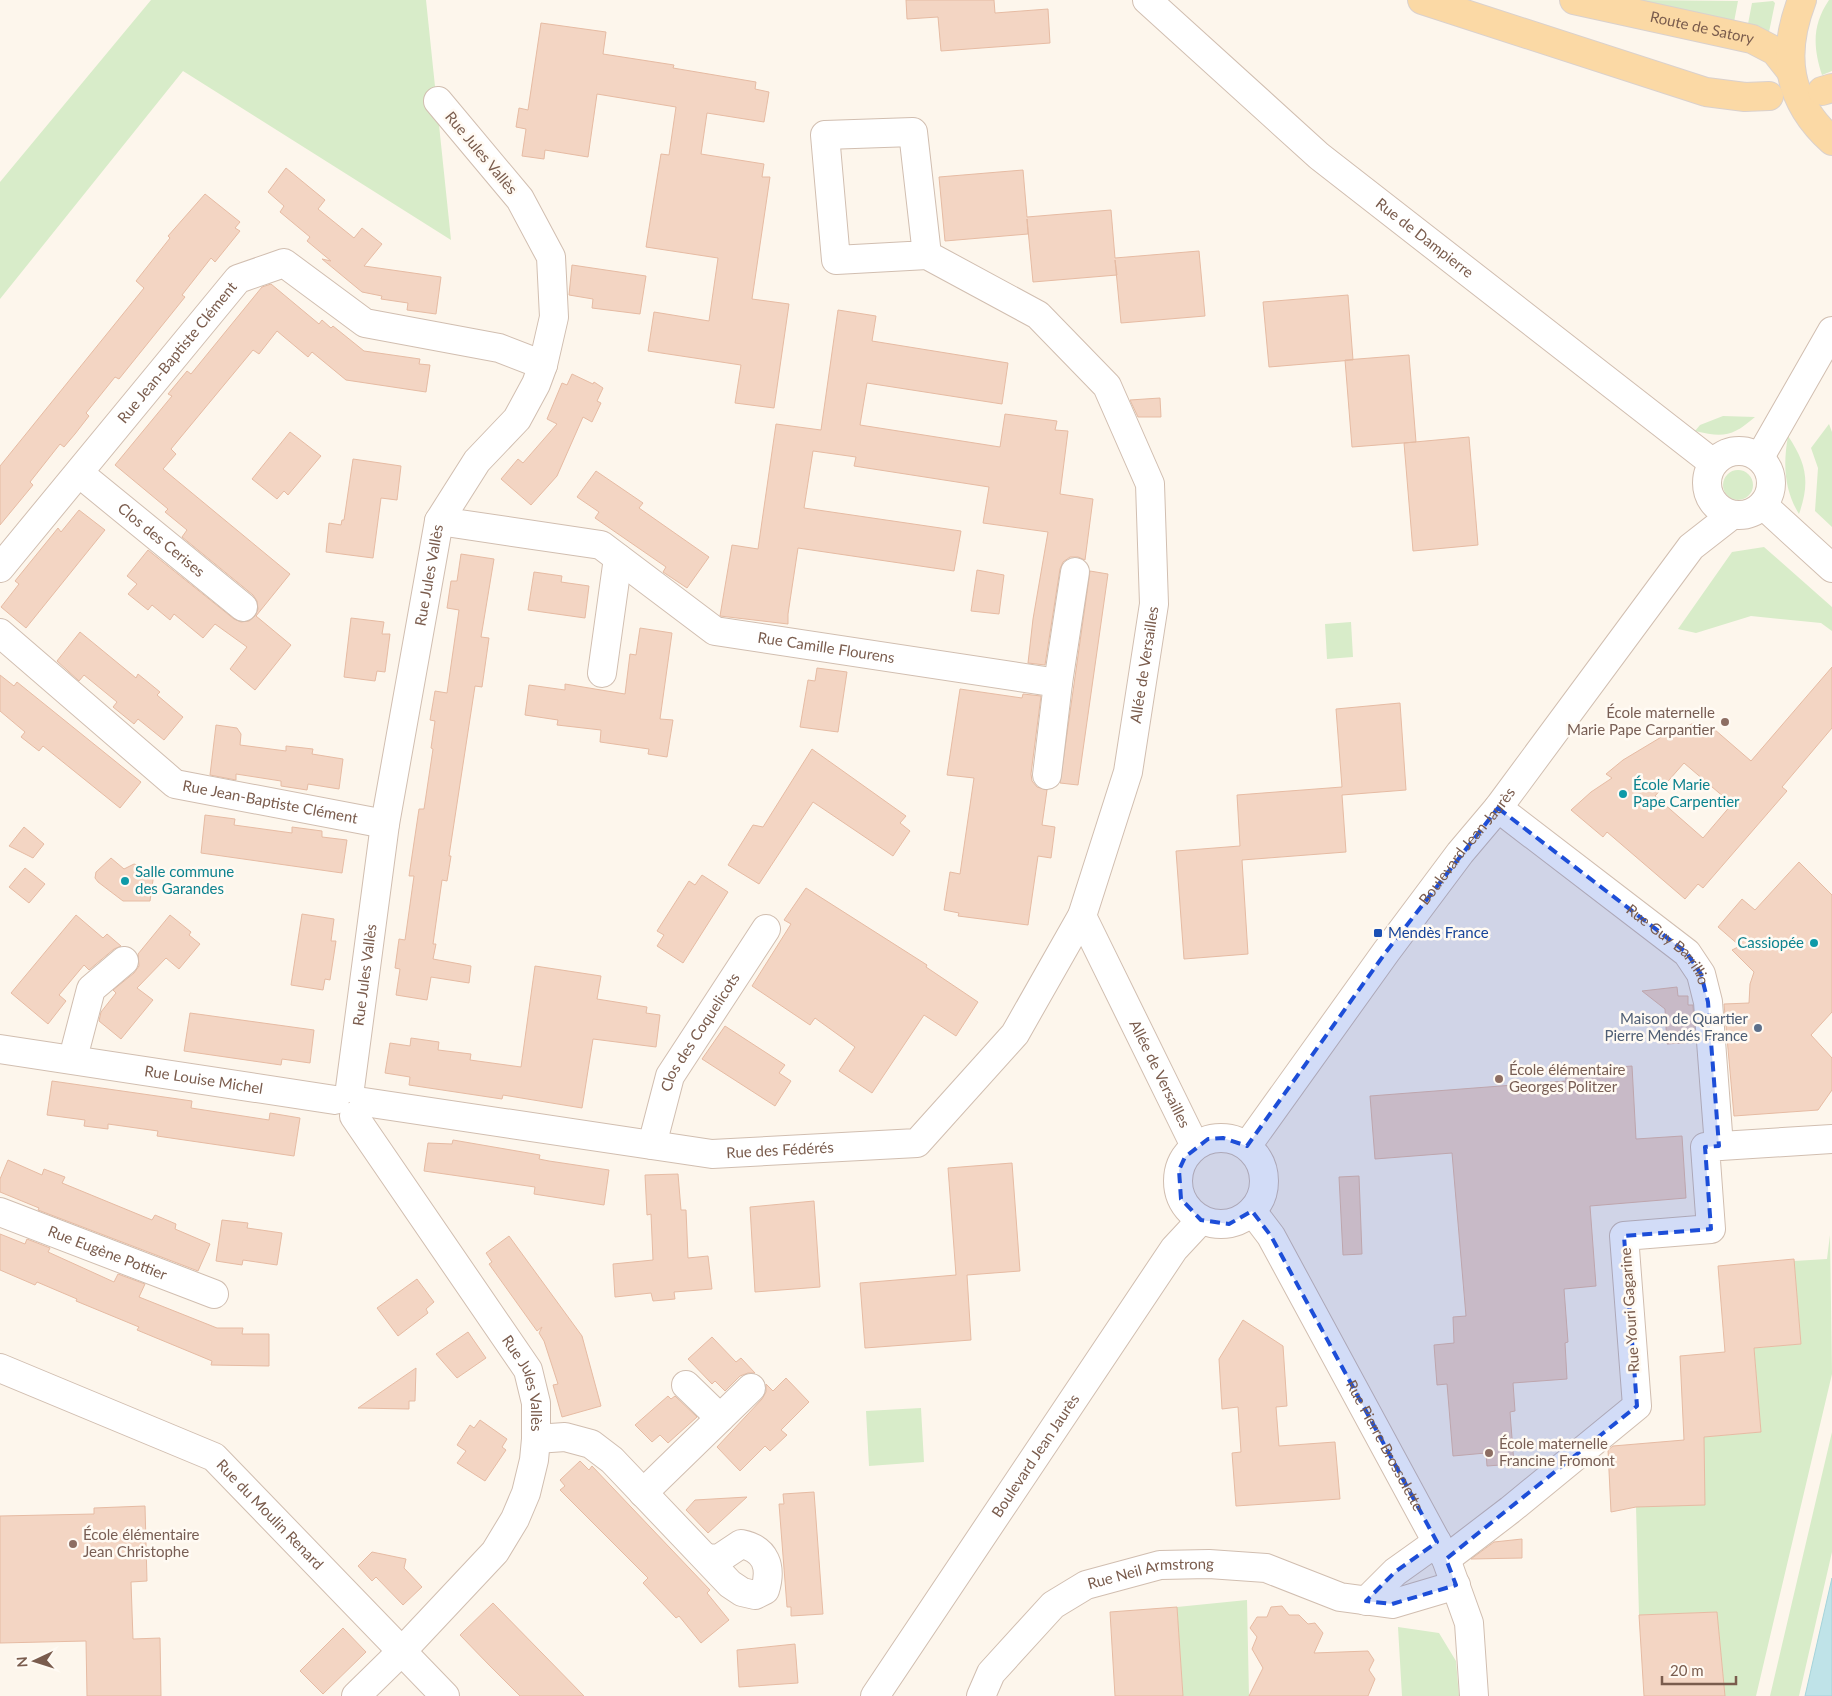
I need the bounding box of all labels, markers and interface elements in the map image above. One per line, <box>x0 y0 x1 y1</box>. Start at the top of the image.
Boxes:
street label: Route de Satory <box>1649 7 1756 47</box>
street label: Rue Jules Vallès <box>442 107 522 197</box>
street label: Rue de Dampierre <box>1373 194 1478 281</box>
street label: Rue Jean-Baptiste Clément <box>113 277 240 426</box>
street label: Clos des Cerises <box>115 499 209 580</box>
street label: Rue Jules Vallès <box>410 523 446 627</box>
street label: Allée de Versailles <box>1126 605 1162 724</box>
street label: Rue Camille Flourens <box>757 628 896 666</box>
place label: École maternelle Marie Pape Carpantier <box>1567 703 1716 738</box>
marker: École maternelle Marie Pape Carpantier <box>1719 716 1731 728</box>
place label: École Marie Pape Carpentier <box>1633 775 1740 810</box>
street label: Rue Jean-Baptiste Clément <box>181 776 360 827</box>
street label: Boulevard Jean Jaurès <box>1415 783 1518 908</box>
marker: École Marie Pape Carpentier <box>1617 788 1629 800</box>
place label: Salle commune des Garandes <box>135 862 234 897</box>
marker: Salle commune des Garandes <box>119 875 131 887</box>
street label: Rue Guy Barrillio <box>1623 900 1713 986</box>
street label: Rue Jules Vallès <box>348 923 380 1027</box>
place label: Mendès France <box>1388 923 1489 941</box>
marker: Mendès France <box>1372 927 1384 939</box>
place label: Cassiopée <box>1737 933 1804 951</box>
marker: Cassiopée <box>1808 937 1820 949</box>
street label: Clos des Coquelicots <box>656 969 743 1093</box>
place label: Maison de Quartier Pierre Mendés France <box>1605 1009 1749 1044</box>
street label: Allée de Versailles <box>1126 1017 1195 1130</box>
marker: Maison de Quartier Pierre Mendés France <box>1752 1022 1764 1034</box>
place label: École élémentaire Georges Politzer <box>1509 1060 1626 1095</box>
street label: Rue Louise Michel <box>143 1061 264 1097</box>
marker: École élémentaire Georges Politzer <box>1493 1073 1505 1085</box>
street label: Rue des Fédérés <box>726 1137 834 1161</box>
street label: Rue Eugène Pottier <box>46 1221 170 1283</box>
street label: Rue Youri Gagarine <box>1616 1247 1642 1373</box>
street label: Rue Jules Vallès <box>499 1331 546 1431</box>
street label: Rue Pierre Brossolette <box>1343 1377 1428 1514</box>
street label: Boulevard Jean Jaurès <box>987 1390 1083 1520</box>
place label: École maternelle Francine Fromont <box>1499 1434 1615 1469</box>
marker: École maternelle Francine Fromont <box>1483 1447 1495 1459</box>
street label: Rue du Moulin Renard <box>213 1455 328 1573</box>
place label: École élémentaire Jean Christophe <box>83 1525 200 1560</box>
marker: École élémentaire Jean Christophe <box>67 1538 79 1550</box>
street label: Rue Neil Armstrong <box>1085 1554 1215 1592</box>
north arrow <box>10 1636 60 1686</box>
scale bar <box>1662 1654 1736 1686</box>
text: N <box>13 1656 30 1668</box>
text: 20 m <box>1670 1661 1704 1679</box>

